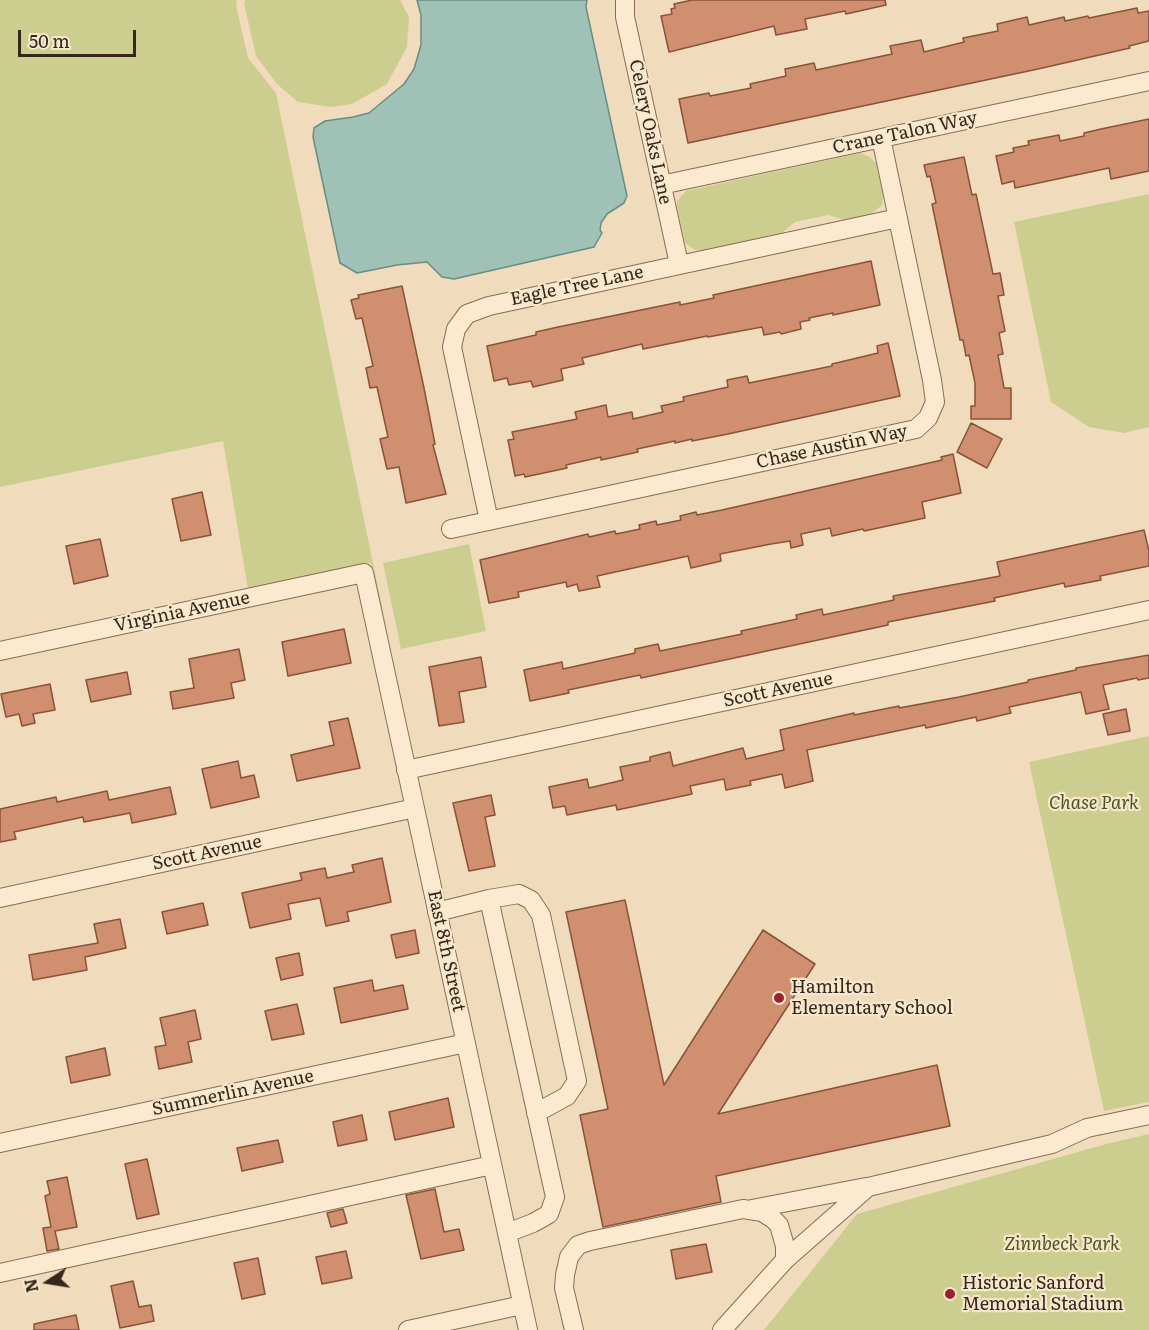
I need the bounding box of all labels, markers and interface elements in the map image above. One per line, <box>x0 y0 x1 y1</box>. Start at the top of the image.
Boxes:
scale bar <box>21 18 140 56</box>
text: 50 m <box>29 27 70 54</box>
street label: Celery Oaks Lane <box>624 58 676 206</box>
street label: Crane Talon Way <box>831 107 979 159</box>
street label: Eagle Tree Lane <box>509 261 645 311</box>
street label: Chase Austin Way <box>754 420 910 474</box>
street label: Virginia Avenue <box>112 587 252 637</box>
street label: Scott Avenue <box>721 668 835 712</box>
park label: Chase Park <box>1049 793 1139 815</box>
street label: Scott Avenue <box>150 831 264 875</box>
street label: East 8th Street <box>423 888 469 1014</box>
place label: Hamilton Elementary School <box>791 977 953 1020</box>
marker: Hamilton Elementary School <box>772 991 786 1005</box>
street label: Summerlin Avenue <box>150 1065 316 1121</box>
park label: Zinnbeck Park <box>1004 1234 1120 1256</box>
north arrow <box>18 1252 78 1312</box>
place label: Historic Sanford Memorial Stadium <box>962 1273 1124 1316</box>
text: N <box>17 1277 44 1295</box>
marker: Historic Sanford Memorial Stadium <box>943 1287 957 1301</box>

